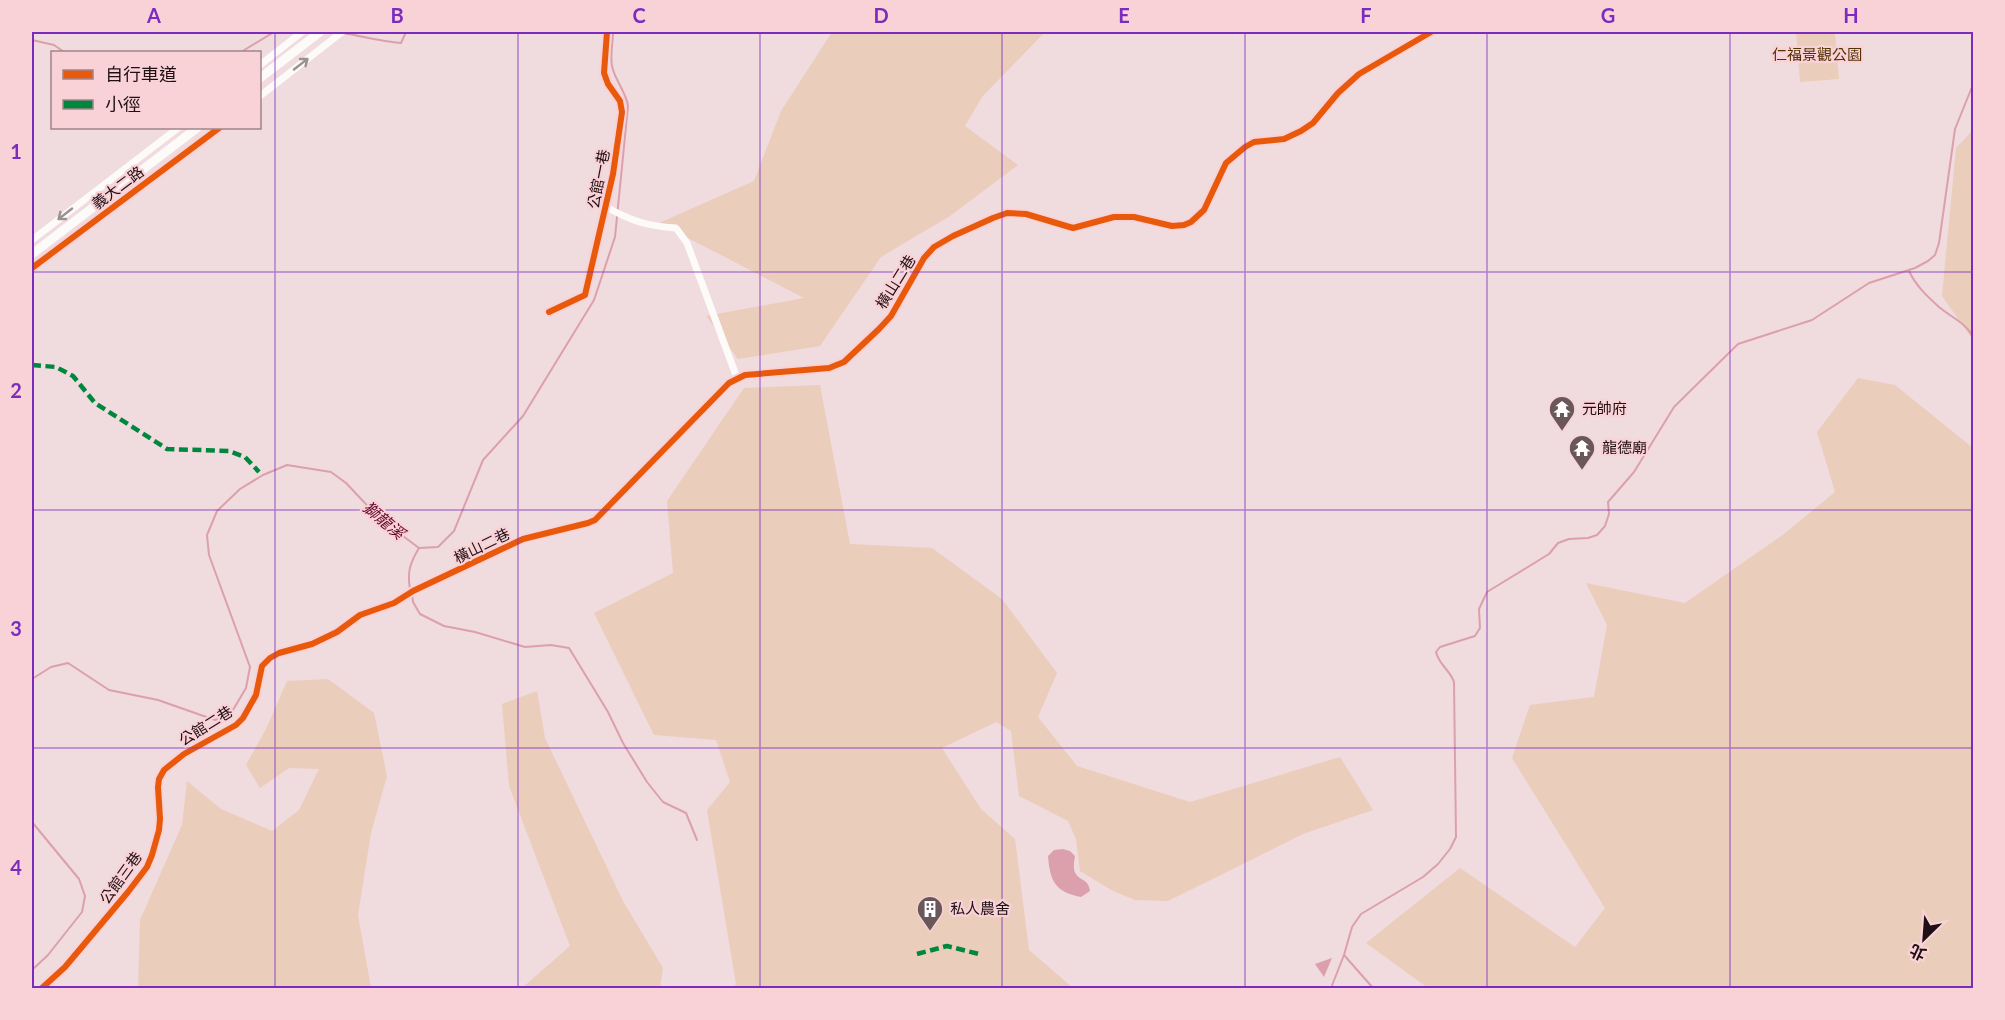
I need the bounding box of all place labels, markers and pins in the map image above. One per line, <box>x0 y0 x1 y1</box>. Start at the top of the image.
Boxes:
temple icon: 元帥府 <box>1547 394 1577 432</box>
place label: 元帥府 <box>1582 399 1627 417</box>
temple icon: 龍德廟 <box>1567 433 1597 471</box>
place label: 龍德廟 <box>1602 438 1647 456</box>
building icon: 私人農舍 <box>915 894 945 932</box>
place label: 私人農舍 <box>950 899 1010 917</box>

